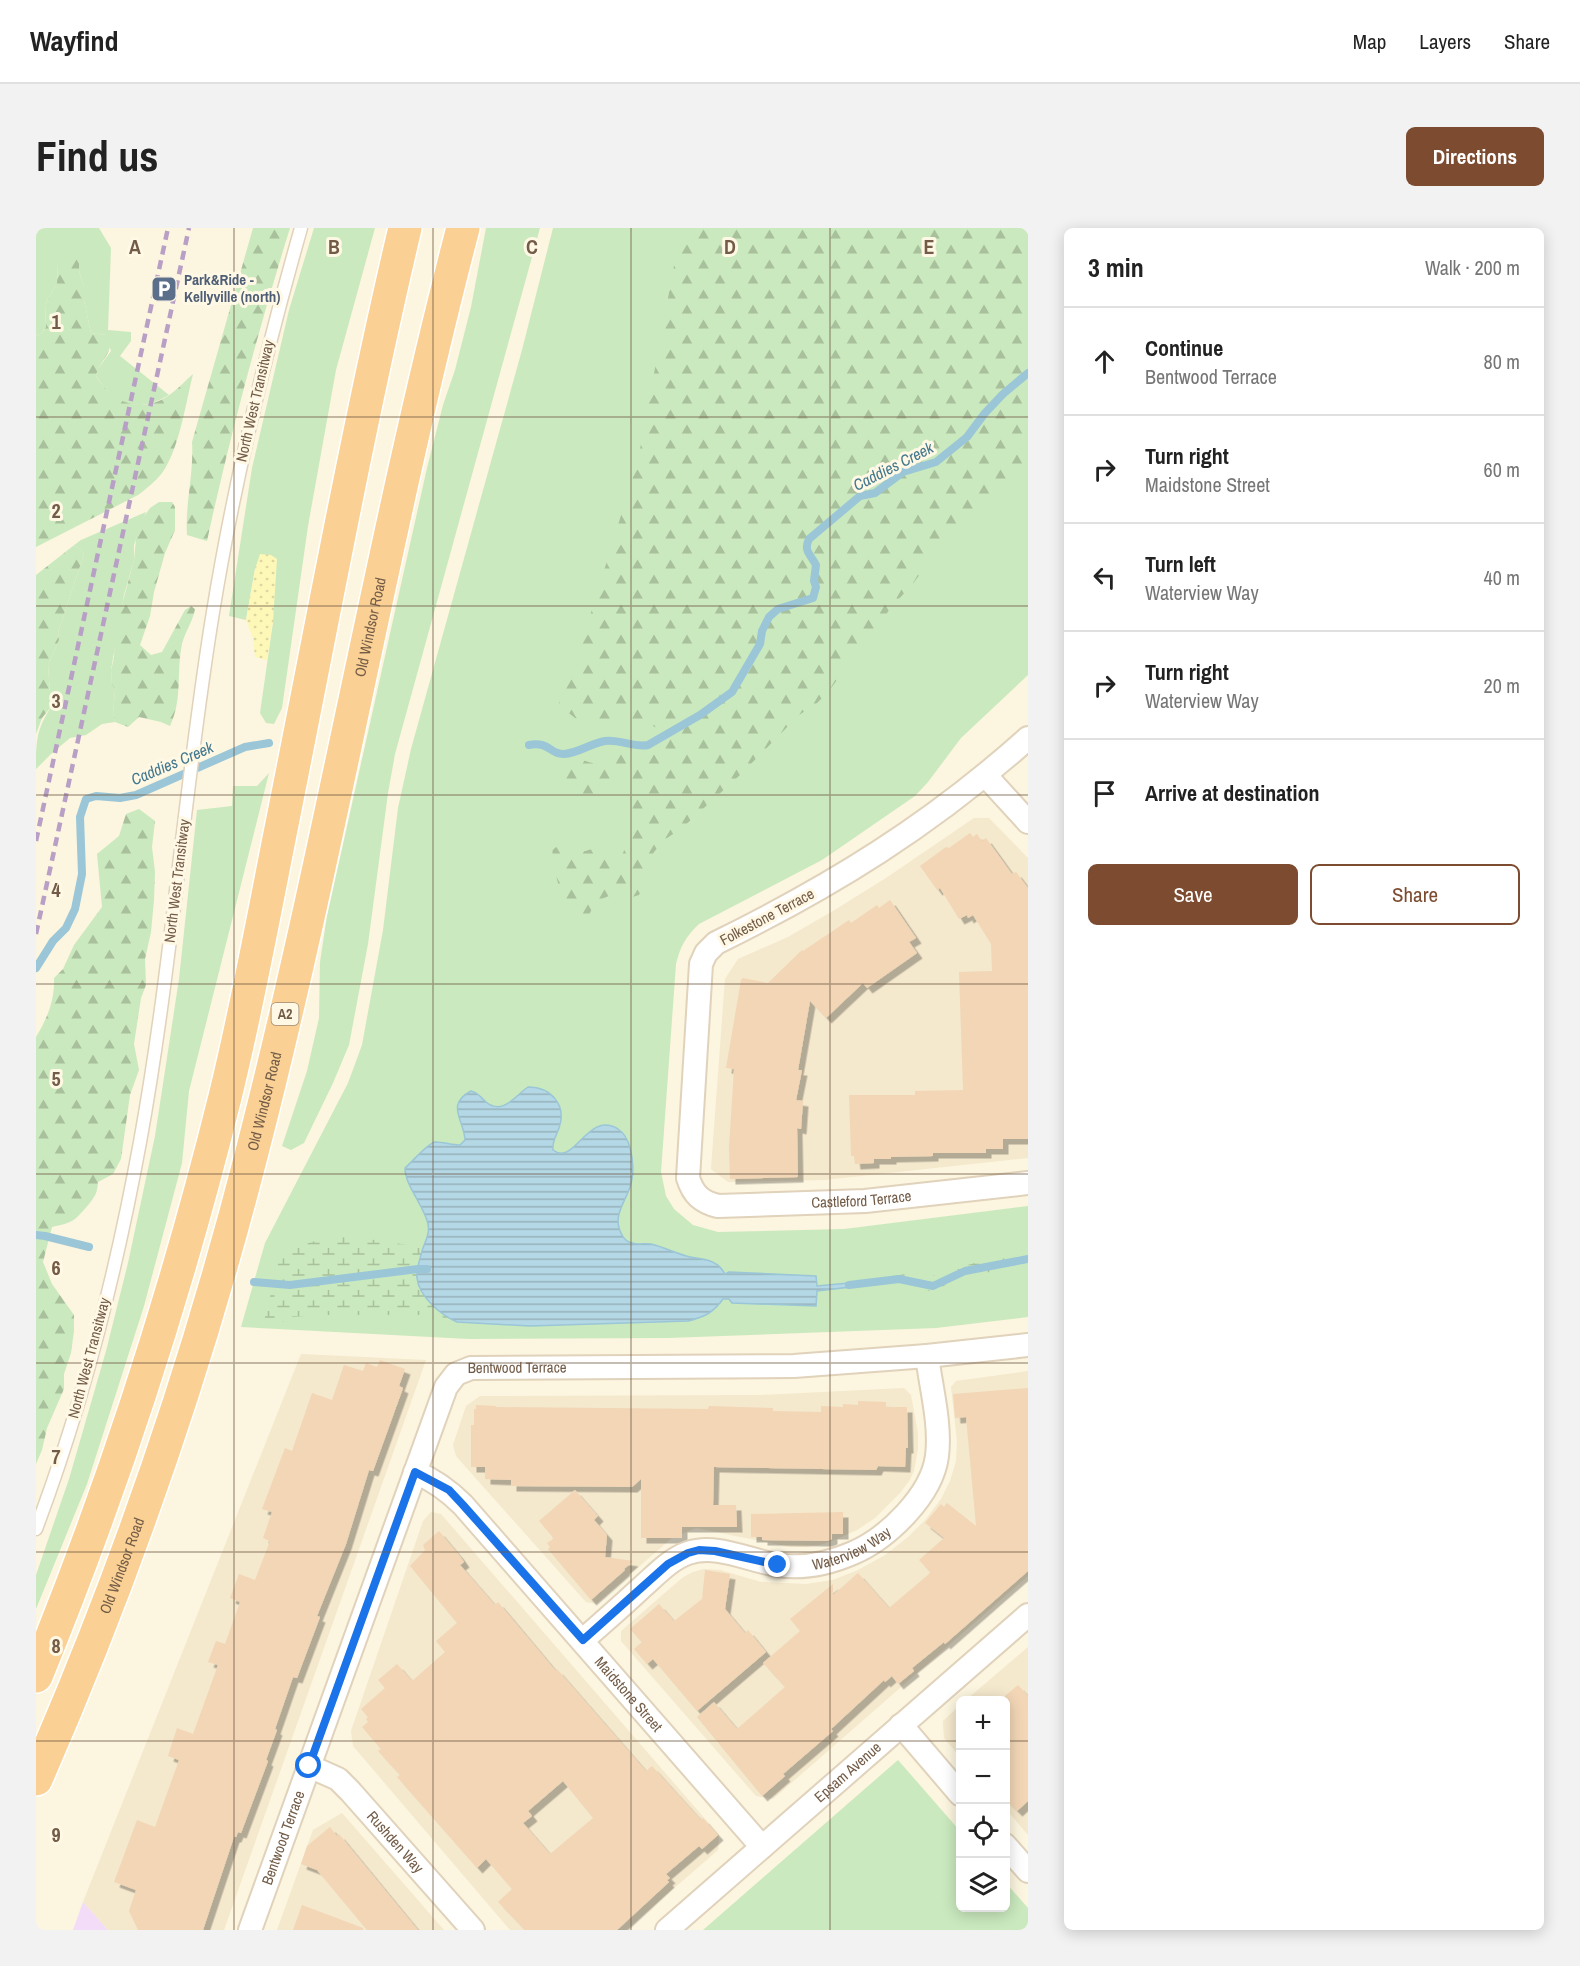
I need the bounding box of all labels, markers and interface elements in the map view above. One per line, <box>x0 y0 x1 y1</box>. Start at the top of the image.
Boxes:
text: Wayfind <box>30 22 118 60</box>
text: Map <box>1353 27 1386 56</box>
text: Layers <box>1419 27 1471 56</box>
text: Share <box>1504 27 1550 56</box>
button: Directions <box>1406 127 1544 186</box>
text: Find us <box>36 128 158 184</box>
text: A <box>129 233 141 260</box>
text: B <box>328 233 340 260</box>
text: C <box>526 233 538 260</box>
text: D <box>724 233 736 260</box>
text: E <box>924 233 935 260</box>
text: 3 min <box>1088 250 1144 285</box>
text: Walk · 200 m <box>1425 254 1520 281</box>
place label: Park&Ride - Kellyville (north) <box>184 269 280 307</box>
parking icon: Park&Ride - Kellyville (north) <box>149 274 179 304</box>
text: 1 <box>51 308 61 335</box>
text: Continue <box>1145 333 1223 363</box>
street label: North West Transitway <box>230 337 279 464</box>
icon: ahead <box>1088 345 1121 378</box>
text: 80 m <box>1484 348 1520 375</box>
text: Bentwood Terrace <box>1145 363 1277 390</box>
water label: Caddies Creek <box>849 436 937 496</box>
text: Turn right <box>1145 441 1229 471</box>
icon: right <box>1088 453 1121 486</box>
text: 60 m <box>1484 456 1520 483</box>
text: Maidstone Street <box>1145 471 1270 498</box>
text: 2 <box>51 497 61 524</box>
text: Turn left <box>1145 549 1216 579</box>
icon: left <box>1088 561 1121 594</box>
text: 40 m <box>1484 564 1520 591</box>
street label: Old Windsor Road <box>349 575 391 679</box>
text: Waterview Way <box>1145 579 1259 606</box>
text: Turn right <box>1145 657 1229 687</box>
icon: right <box>1088 669 1121 702</box>
text: 20 m <box>1484 672 1520 699</box>
text: 3 <box>51 687 61 714</box>
text: Waterview Way <box>1145 687 1259 714</box>
water label: Caddies Creek <box>127 736 217 790</box>
icon: arrive <box>1088 777 1121 810</box>
text: Arrive at destination <box>1145 778 1319 808</box>
street label: North West Transitway <box>159 817 195 944</box>
button: Save <box>1088 864 1298 925</box>
button: Share <box>1310 864 1520 925</box>
text: 4 <box>51 876 61 903</box>
street label: Folkestone Terrace <box>716 883 818 950</box>
road number: A2 <box>272 1003 298 1025</box>
street label: Old Windsor Road <box>242 1050 287 1153</box>
text: 5 <box>51 1065 61 1092</box>
street label: Castleford Terrace <box>811 1185 913 1213</box>
text: 6 <box>51 1254 61 1281</box>
street label: North West Transitway <box>62 1294 115 1421</box>
street label: Bentwood Terrace <box>468 1356 567 1378</box>
text: 7 <box>51 1443 61 1470</box>
street label: Old Windsor Road <box>94 1515 149 1617</box>
street label: Waterview Way <box>810 1521 896 1575</box>
route end <box>764 1551 790 1577</box>
text: 8 <box>51 1632 61 1659</box>
street label: Maidstone Street <box>590 1652 668 1737</box>
map controls <box>956 1696 1010 1912</box>
button: + <box>956 1696 1010 1750</box>
street label: Epsam Avenue <box>809 1737 886 1807</box>
button: − <box>956 1750 1010 1804</box>
route start <box>295 1752 321 1778</box>
street label: Bentwood Terrace <box>256 1787 310 1888</box>
button: locate <box>956 1804 1010 1858</box>
street label: Rushden Way <box>362 1806 429 1878</box>
text: 9 <box>51 1821 61 1848</box>
button: layers <box>956 1858 1010 1912</box>

